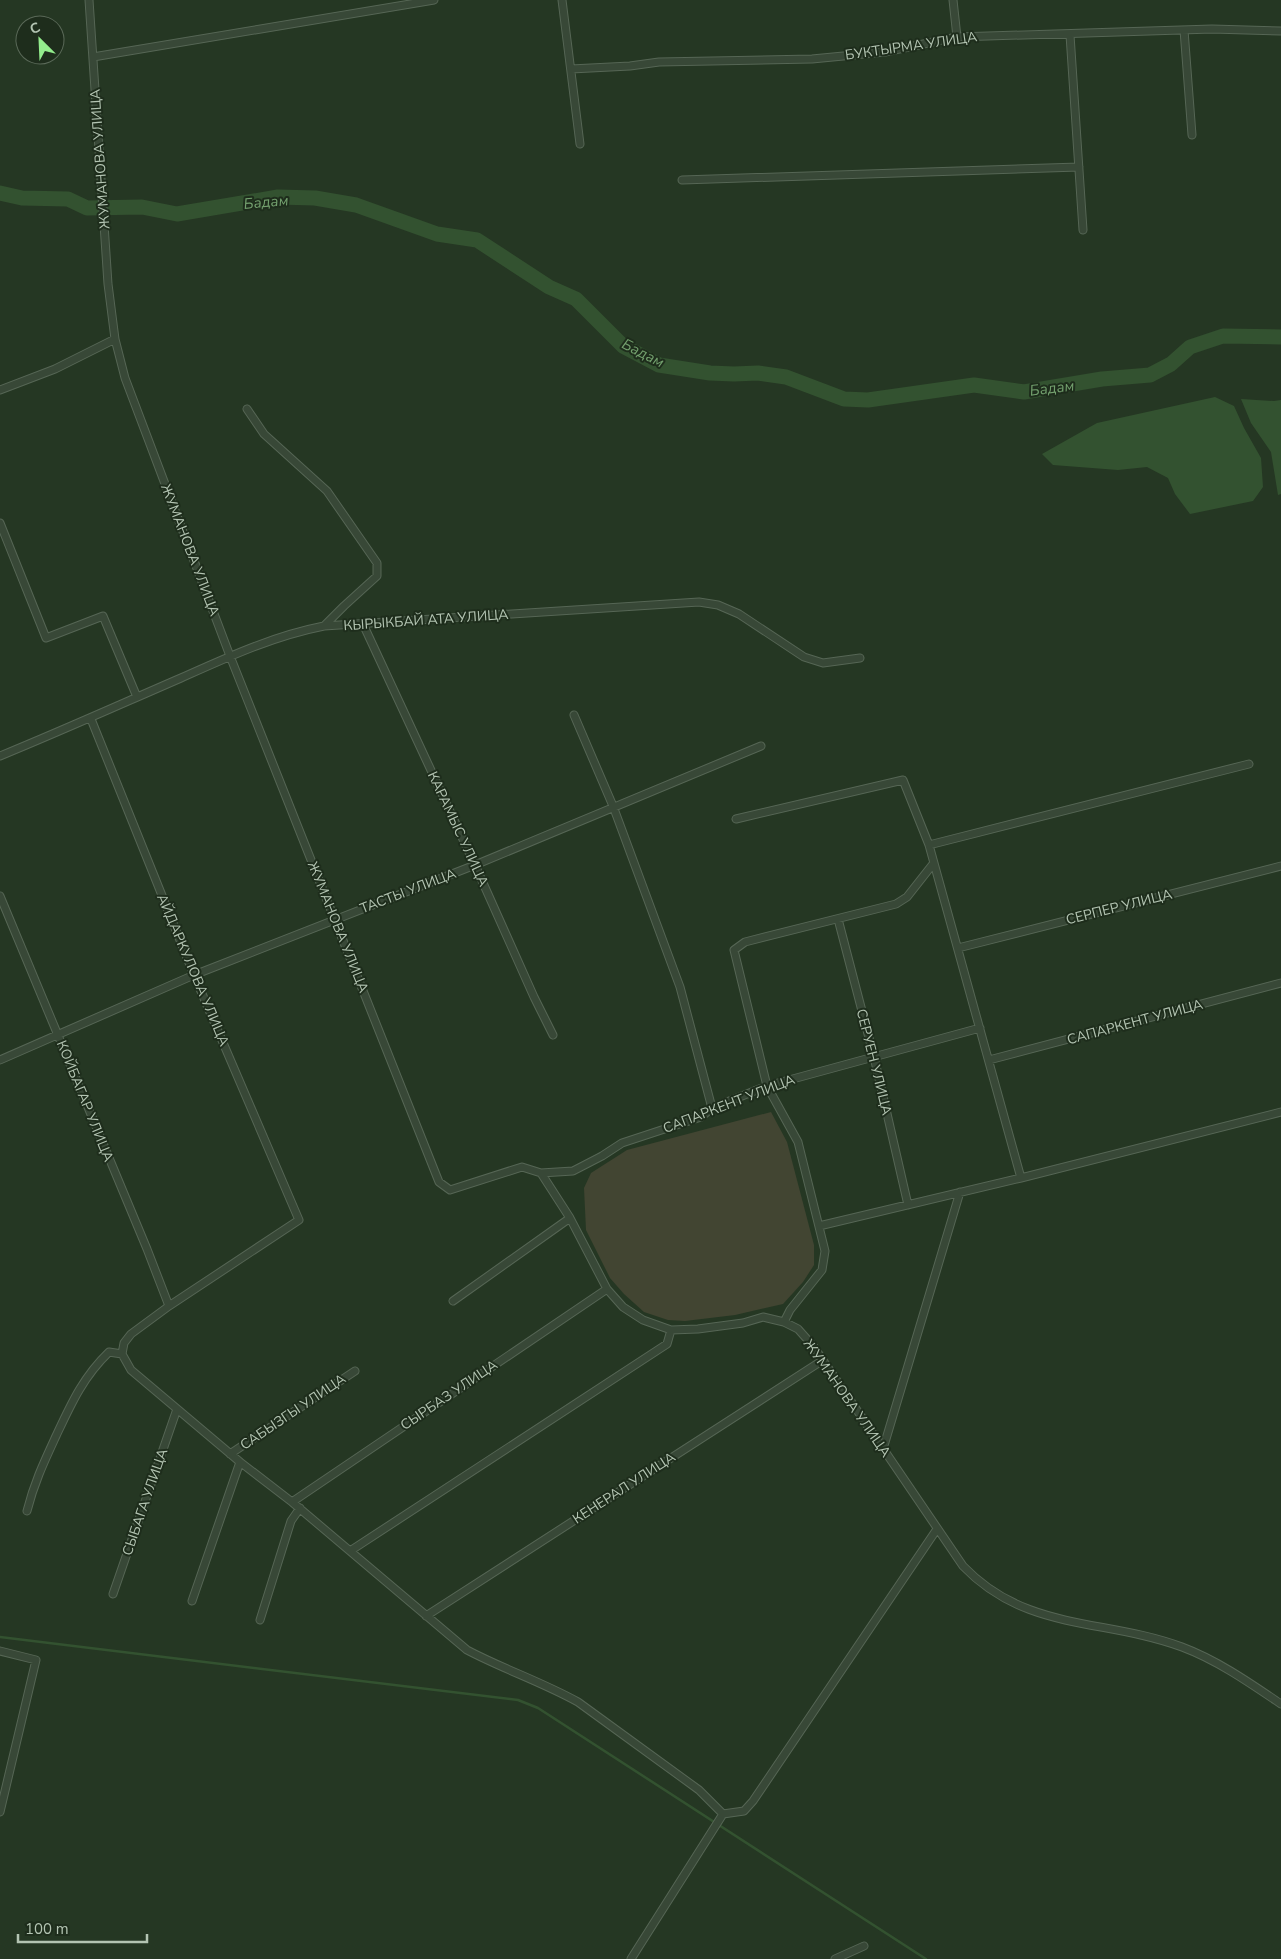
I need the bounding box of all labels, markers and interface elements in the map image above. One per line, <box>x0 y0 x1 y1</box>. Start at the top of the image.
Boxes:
north arrow <box>15 15 65 65</box>
text: С <box>27 18 44 39</box>
street label: БУКТЫРМА УЛИЦА <box>844 27 978 65</box>
street label: ЖУМАНОВА УЛИЦА <box>86 88 114 230</box>
water label: Бадам <box>243 190 289 214</box>
water label: Бадам <box>618 334 668 372</box>
water label: Бадам <box>1029 375 1076 401</box>
street label: ЖУМАНОВА УЛИЦА <box>156 481 224 619</box>
street label: КЫРЫКБАЙ АТА УЛИЦА <box>343 605 509 635</box>
street label: КАРАМЫС УЛИЦА <box>423 768 493 890</box>
street label: ЖУМАНОВА УЛИЦА <box>303 858 373 996</box>
street label: ТАСТЫ УЛИЦА <box>357 864 459 918</box>
street label: СЕРПЕР УЛИЦА <box>1064 885 1174 929</box>
street label: АЙДАРКУЛОВА УЛИЦА <box>152 891 234 1049</box>
street label: САПАРКЕНТ УЛИЦА <box>1065 995 1205 1049</box>
street label: СЕРУЕН УЛИЦА <box>852 1007 896 1117</box>
street label: КОЙБАГАР УЛИЦА <box>52 1037 118 1165</box>
street label: САПАРКЕНТ УЛИЦА <box>660 1070 798 1138</box>
street label: ЖУМАНОВА УЛИЦА <box>799 1335 895 1461</box>
street label: СЫРБАЗ УЛИЦА <box>397 1355 501 1435</box>
street label: САБЫЗГЫ УЛИЦА <box>236 1370 350 1454</box>
street label: СЫБАГА УЛИЦА <box>118 1446 172 1558</box>
street label: КЕНЕРАЛ УЛИЦА <box>569 1448 679 1528</box>
scale bar <box>18 1912 146 1944</box>
text: 100 m <box>25 1919 69 1939</box>

